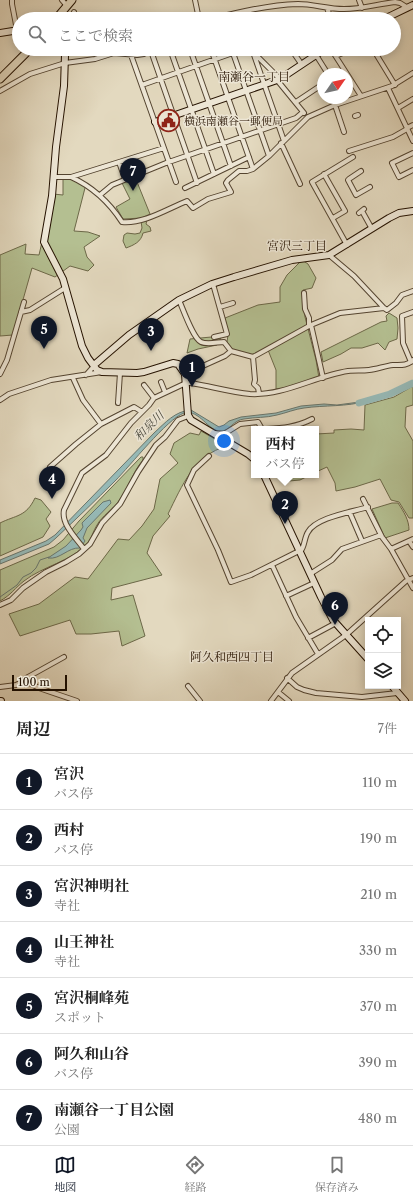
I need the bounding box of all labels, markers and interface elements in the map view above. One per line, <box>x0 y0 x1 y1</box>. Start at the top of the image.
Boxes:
search box <box>12 12 401 56</box>
icon: search <box>26 23 48 45</box>
text: ここで検索 <box>58 26 133 45</box>
north arrow <box>317 68 353 104</box>
district label: 南瀬谷一丁目 <box>218 69 290 84</box>
public building icon: 横浜南瀬谷一郵便局 <box>155 108 181 134</box>
place label: 横浜南瀬谷一郵便局 <box>184 114 283 128</box>
pin: 7 <box>120 158 146 191</box>
district label: 宮沢三丁目 <box>267 238 327 253</box>
pin: 5 <box>31 316 57 349</box>
pin: 3 <box>138 318 164 351</box>
pin: 1 <box>179 354 205 387</box>
water label: 和泉川 <box>130 406 168 444</box>
popup <box>251 426 319 478</box>
your location <box>214 431 234 451</box>
text: 西村 <box>265 434 296 453</box>
text: バス停 <box>265 455 305 471</box>
pin: 4 <box>39 466 65 499</box>
pin: 2 <box>272 491 298 524</box>
pin: 6 <box>322 592 348 625</box>
map controls <box>365 617 401 689</box>
button: locate <box>365 617 401 653</box>
district label: 阿久和西四丁目 <box>190 649 274 664</box>
button: layers <box>365 653 401 689</box>
scale bar <box>12 673 67 692</box>
text: 100 m <box>18 675 50 689</box>
text: 周辺 <box>16 719 50 739</box>
text: 7件 <box>378 720 397 736</box>
text: 宮沢 <box>54 764 84 783</box>
text: 1 <box>26 774 32 790</box>
text: 110 m <box>362 774 397 790</box>
text: バス停 <box>54 785 93 801</box>
text: 西村 <box>54 820 84 839</box>
text: 2 <box>25 830 33 846</box>
text: 190 m <box>360 830 397 846</box>
text: バス停 <box>54 841 93 857</box>
text: 宮沢神明社 <box>54 876 129 895</box>
text: 3 <box>25 886 33 902</box>
text: 210 m <box>360 886 397 902</box>
text: 寺社 <box>54 897 80 913</box>
text: 山王神社 <box>54 932 114 951</box>
text: 4 <box>25 942 33 958</box>
text: 330 m <box>359 942 397 958</box>
text: 寺社 <box>54 953 80 969</box>
text: 宮沢桐峰苑 <box>54 988 129 1007</box>
text: 5 <box>25 998 33 1014</box>
text: 370 m <box>360 998 397 1014</box>
text: スポット <box>54 1009 106 1025</box>
text: 阿久和山谷 <box>54 1044 129 1063</box>
text: 6 <box>25 1054 33 1070</box>
text: 390 m <box>358 1054 397 1070</box>
text: バス停 <box>54 1065 93 1081</box>
text: 南瀬谷一丁目公園 <box>54 1100 174 1119</box>
text: 7 <box>26 1110 32 1126</box>
text: 480 m <box>358 1110 397 1126</box>
text: 公園 <box>54 1121 80 1137</box>
tab: 地図 <box>54 1154 76 1194</box>
tab: 経路 <box>184 1154 206 1194</box>
tab: 保存済み <box>315 1154 359 1194</box>

